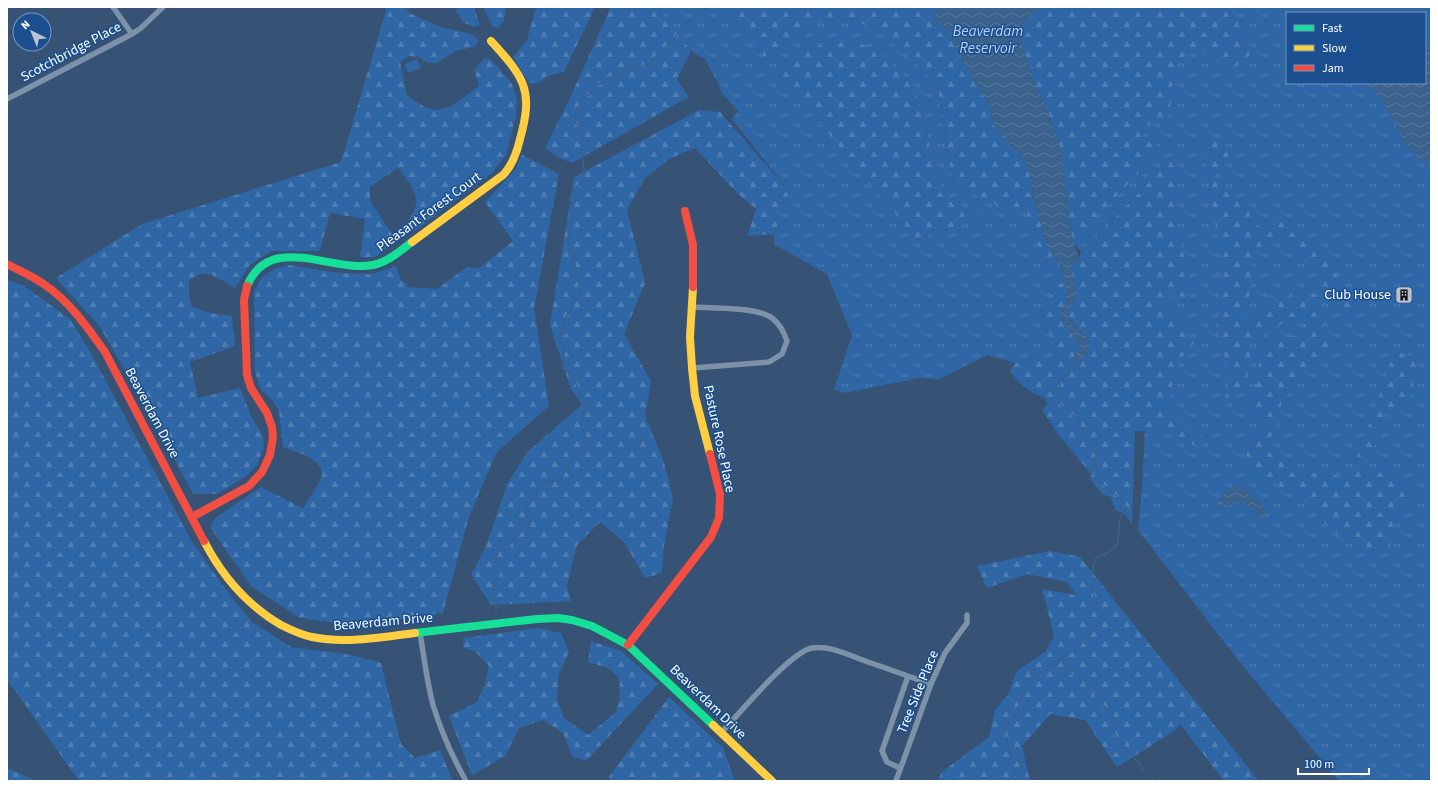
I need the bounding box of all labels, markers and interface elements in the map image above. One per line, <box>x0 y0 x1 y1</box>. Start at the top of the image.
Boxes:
north arrow <box>12 12 52 52</box>
legend <box>1286 12 1426 84</box>
street label: Scotchbridge Place <box>17 17 125 87</box>
text: N <box>18 17 33 33</box>
text: Fast <box>1322 20 1342 37</box>
water label: Beaverdam Reservoir <box>953 21 1023 59</box>
text: Slow <box>1322 40 1347 57</box>
text: Jam <box>1322 60 1344 77</box>
street label: Pleasant Forest Court <box>372 167 486 257</box>
place label: Club House <box>1324 285 1391 305</box>
building icon: Club House <box>1394 285 1414 305</box>
street label: Beaverdam Drive <box>120 364 184 462</box>
street label: Pasture Rose Place <box>698 383 740 495</box>
street label: Beaverdam Drive <box>332 608 434 636</box>
street label: Tree Side Place <box>892 647 944 737</box>
street label: Beaverdam Drive <box>665 660 751 744</box>
scale bar <box>1298 750 1369 776</box>
text: 100 m <box>1304 756 1334 773</box>

